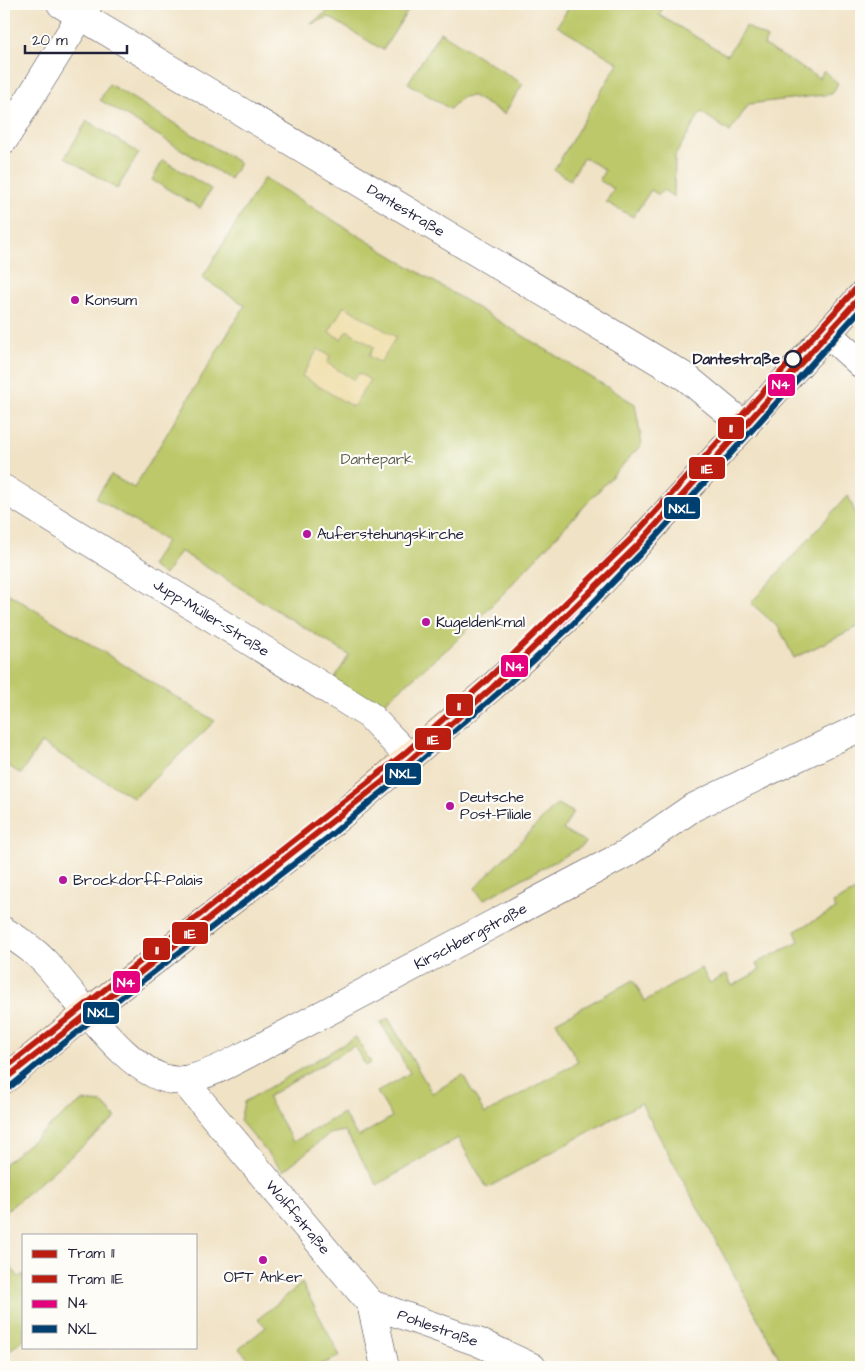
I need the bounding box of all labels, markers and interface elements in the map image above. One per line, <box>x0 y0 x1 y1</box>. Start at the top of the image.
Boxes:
scale bar <box>25 22 128 54</box>
text: 20 m <box>32 30 68 51</box>
street label: Dantestraße <box>363 179 449 242</box>
place label: Konsum <box>85 290 137 311</box>
marker: Konsum <box>69 294 81 306</box>
place label: Dantestraße <box>693 349 780 370</box>
marker: Dantestraße <box>784 350 802 368</box>
line badge: N4 <box>767 373 796 397</box>
text: N4 <box>772 375 791 395</box>
line badge: 11 <box>717 416 745 440</box>
text: 11 <box>729 418 733 438</box>
park label: Dantepark <box>341 449 413 470</box>
line badge: 11E <box>688 456 726 480</box>
text: 11E <box>701 459 714 479</box>
line badge: NXL <box>663 496 701 520</box>
text: NXL <box>669 499 696 519</box>
place label: Auferstehungskirche <box>317 524 464 546</box>
marker: Auferstehungskirche <box>301 528 313 540</box>
street label: Jupp-Müller-Straße <box>149 573 274 661</box>
place label: Kugeldenkmal <box>436 612 525 634</box>
marker: Kugeldenkmal <box>420 616 432 628</box>
line badge: N4 <box>500 654 529 678</box>
text: N4 <box>506 657 525 677</box>
line badge: 11 <box>445 693 474 717</box>
text: 11 <box>457 696 461 716</box>
line badge: 11E <box>414 727 452 751</box>
text: 11E <box>427 730 440 750</box>
line badge: NXL <box>384 762 422 786</box>
text: NXL <box>390 764 417 784</box>
place label: Deutsche Post-Filiale <box>460 787 532 825</box>
marker: Deutsche Post-Filiale <box>444 800 456 812</box>
place label: Brockdorff-Palais <box>73 870 203 891</box>
marker: Brockdorff-Palais <box>57 874 69 886</box>
street label: Kirschbergstraße <box>410 897 531 975</box>
line badge: 11E <box>171 921 209 945</box>
text: 11E <box>184 924 197 944</box>
line badge: 11 <box>142 937 171 961</box>
text: 11 <box>155 940 159 960</box>
line badge: N4 <box>112 970 141 994</box>
text: N4 <box>117 973 136 993</box>
line badge: NXL <box>82 1001 120 1025</box>
text: NXL <box>88 1003 115 1023</box>
street label: Wolffstraße <box>261 1175 335 1259</box>
legend <box>22 1234 198 1348</box>
text: Tram 11 <box>68 1243 115 1264</box>
marker: OFT Anker <box>257 1254 269 1266</box>
place label: OFT Anker <box>224 1267 302 1288</box>
text: Tram 11E <box>68 1269 124 1290</box>
text: N4 <box>68 1293 88 1314</box>
street label: Pohlestraße <box>395 1304 481 1352</box>
text: NXL <box>68 1319 97 1340</box>

